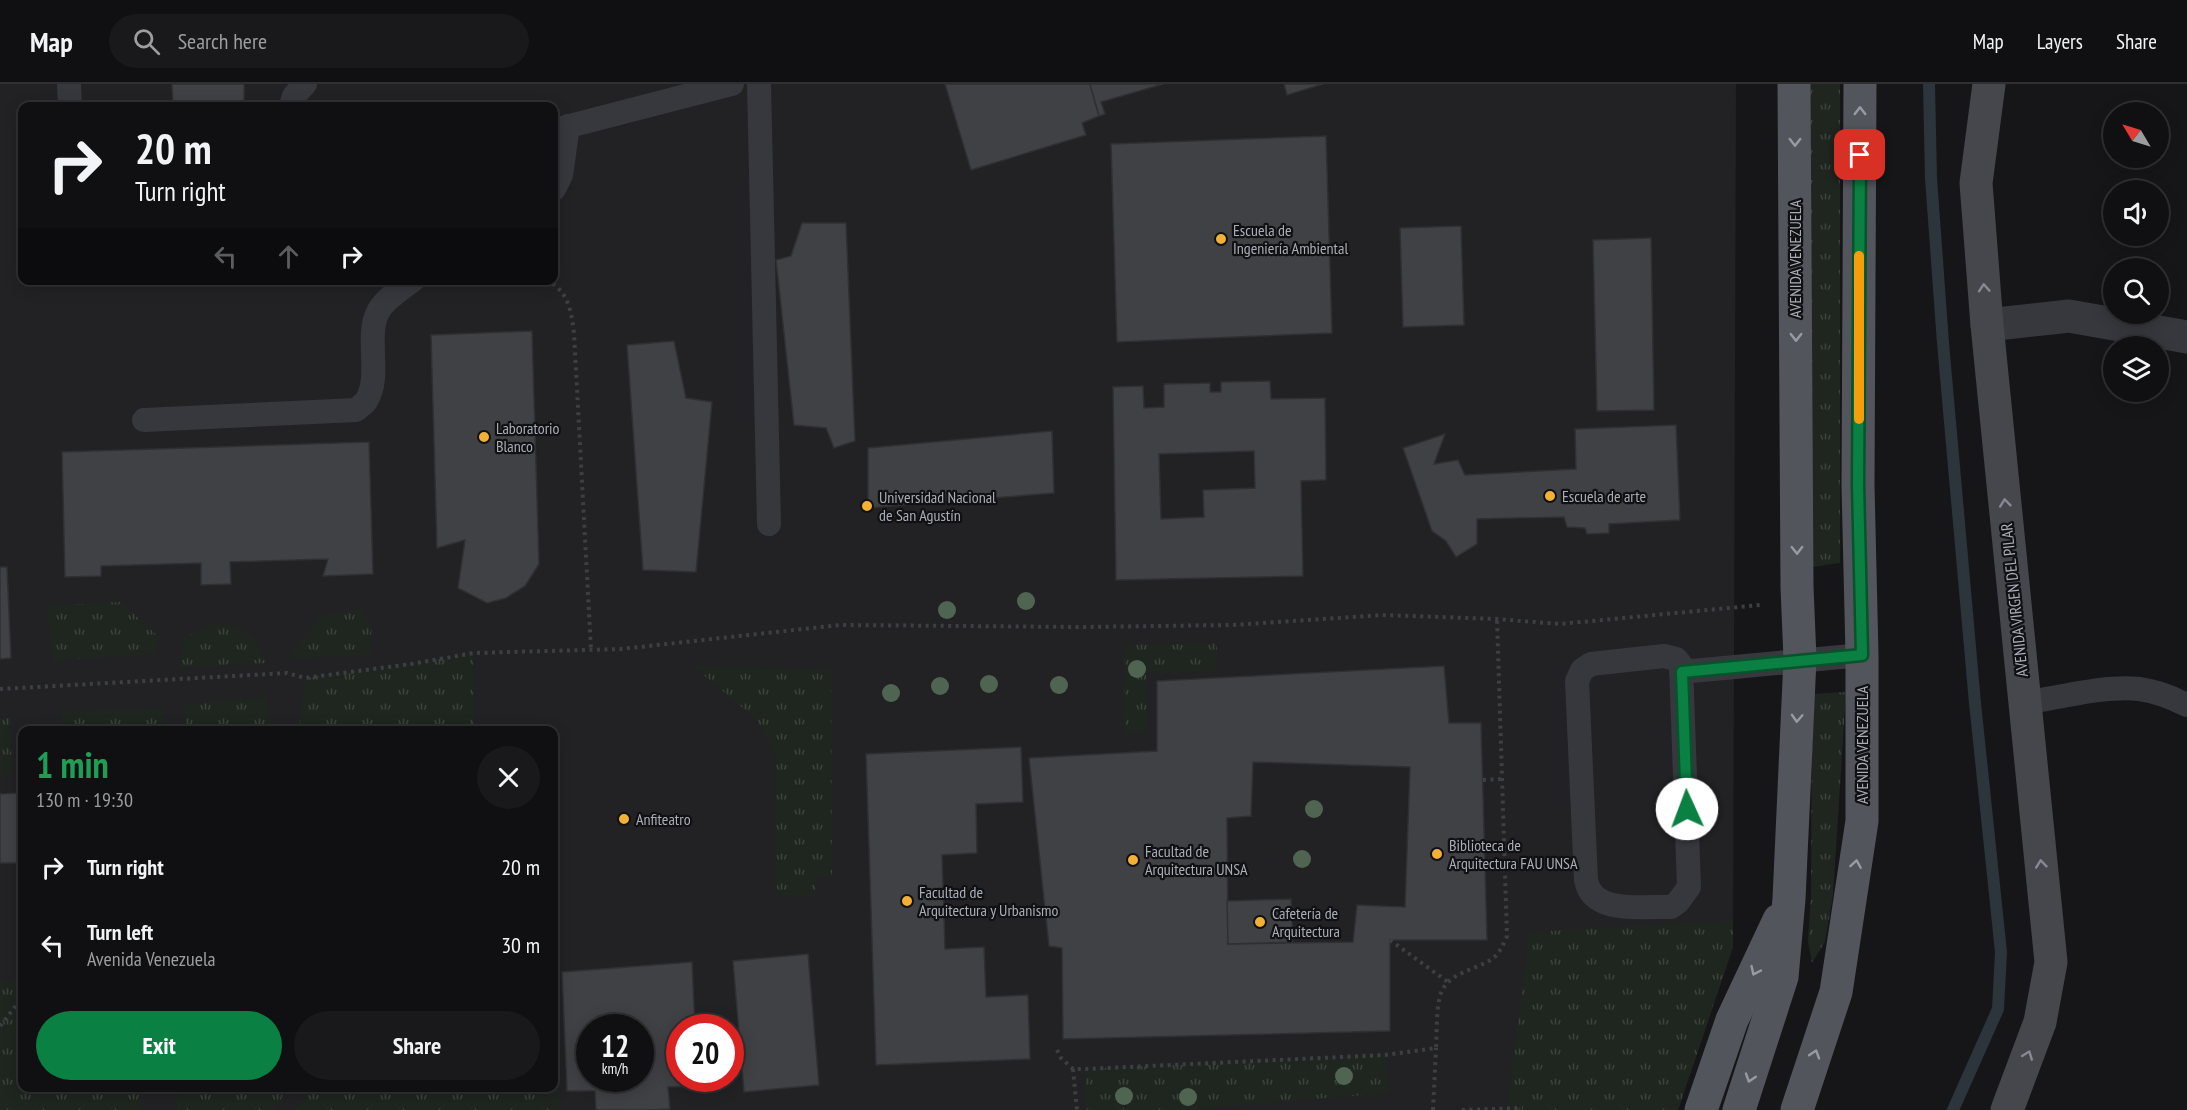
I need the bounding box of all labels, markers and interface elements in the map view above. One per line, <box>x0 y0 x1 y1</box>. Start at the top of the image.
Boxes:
search box <box>109 14 529 68</box>
text: Map <box>30 23 73 60</box>
icon: search <box>130 25 163 58</box>
text: Search here <box>178 27 267 55</box>
text: Map <box>1973 28 2004 55</box>
text: Layers <box>2037 28 2083 55</box>
text: Share <box>2116 28 2157 55</box>
north arrow <box>2103 102 2169 168</box>
map controls <box>2103 102 2169 402</box>
one-way arrow <box>1854 107 1866 116</box>
text: 20 m <box>135 121 212 176</box>
icon: right <box>36 126 114 204</box>
pin <box>1834 129 1885 180</box>
one-way arrow <box>1788 138 1801 147</box>
icon: arrive <box>1843 138 1876 171</box>
text: Turn right <box>135 174 226 208</box>
button: sound <box>2103 180 2169 246</box>
street label: AVENIDA VENEZUELA <box>1785 200 1805 318</box>
place label: Escuela de Ingeniería Ambiental <box>1233 220 1348 258</box>
marker: Escuela de Ingeniería Ambiental <box>1214 232 1228 246</box>
icon: left <box>209 240 242 273</box>
icon: ahead <box>272 240 305 273</box>
icon: right <box>335 240 368 273</box>
button: search <box>2103 258 2169 324</box>
one-way arrow <box>1978 283 1991 292</box>
one-way arrow <box>1790 333 1802 342</box>
button: layers <box>2103 336 2169 402</box>
place label: Laboratorio Blanco <box>496 418 559 456</box>
marker: Laboratorio Blanco <box>477 430 491 444</box>
place label: Escuela de arte <box>1562 486 1646 506</box>
place label: Universidad Nacional de San Agustín <box>879 487 996 525</box>
marker: Escuela de arte <box>1543 489 1557 503</box>
one-way arrow <box>1999 498 2012 507</box>
marker: Universidad Nacional de San Agustín <box>860 499 874 513</box>
street label: AVENIDA VIRGEN DEL PILAR <box>1996 522 2032 678</box>
one-way arrow <box>1791 546 1803 555</box>
street label: AVENIDA VENEZUELA <box>1852 686 1872 804</box>
one-way arrow <box>1791 713 1804 722</box>
text: 1 min <box>36 741 109 788</box>
button: close <box>477 746 540 809</box>
position arrow <box>1655 777 1719 841</box>
text: 130 m · 19:30 <box>36 787 133 813</box>
place label: Anfiteatro <box>636 809 691 829</box>
marker: Anfiteatro <box>617 812 631 826</box>
place label: Biblioteca de Arquitectura FAU UNSA <box>1449 835 1578 873</box>
place label: Facultad de Arquitectura UNSA <box>1145 841 1248 879</box>
marker: Biblioteca de Arquitectura FAU UNSA <box>1430 847 1444 861</box>
icon: right <box>36 851 69 884</box>
text: Turn right <box>87 853 164 881</box>
text: 20 m <box>501 853 540 881</box>
marker: Facultad de Arquitectura UNSA <box>1126 853 1140 867</box>
one-way arrow <box>2035 859 2047 868</box>
one-way arrow <box>1849 860 1861 869</box>
place label: Facultad de Arquitectura y Urbanismo <box>919 882 1058 920</box>
marker: Facultad de Arquitectura y Urbanismo <box>900 894 914 908</box>
place label: Cafetería de Arquitectura <box>1272 903 1340 941</box>
marker: Cafetería de Arquitectura <box>1253 915 1267 929</box>
text: Turn left <box>87 918 153 946</box>
icon: left <box>36 929 69 962</box>
text: 30 m <box>501 931 540 959</box>
text: Avenida Venezuela <box>87 946 216 972</box>
one-way arrow <box>1750 964 1762 975</box>
button: Exit <box>36 1011 282 1080</box>
button: Share <box>294 1011 540 1080</box>
speed limit sign: 20 <box>666 1014 744 1092</box>
text: 12 <box>601 1026 629 1065</box>
one-way arrow <box>1808 1050 1821 1060</box>
one-way arrow <box>2020 1050 2033 1061</box>
text: km/h <box>602 1059 628 1078</box>
one-way arrow <box>1744 1072 1757 1083</box>

